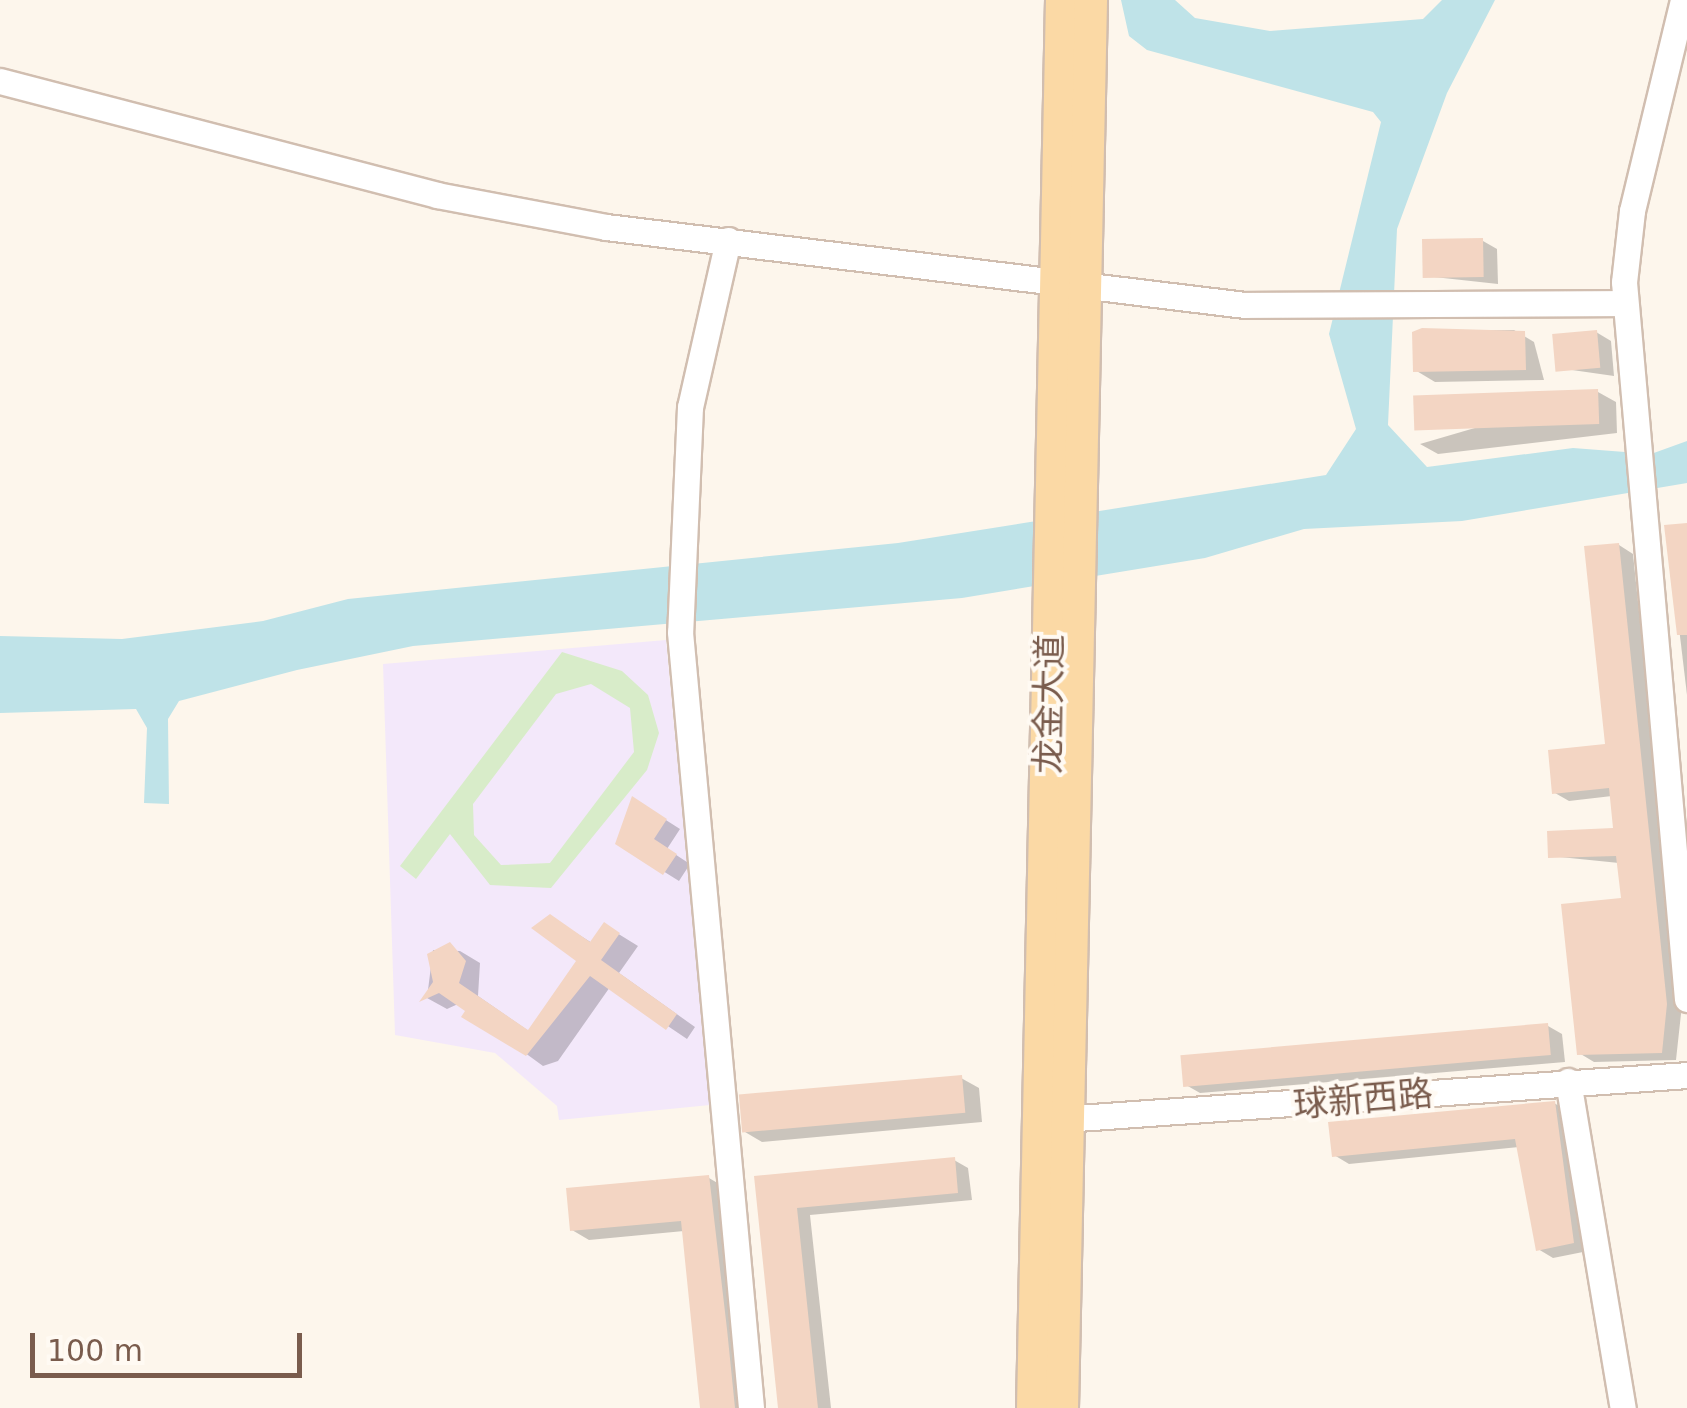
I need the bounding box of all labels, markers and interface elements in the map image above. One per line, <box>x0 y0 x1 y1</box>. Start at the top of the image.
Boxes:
street label: 龙金大道 <box>1027 634 1071 774</box>
street label: 球新西路 <box>1291 1072 1435 1126</box>
scale bar <box>35 1313 308 1375</box>
text: 100 m <box>47 1333 143 1368</box>

